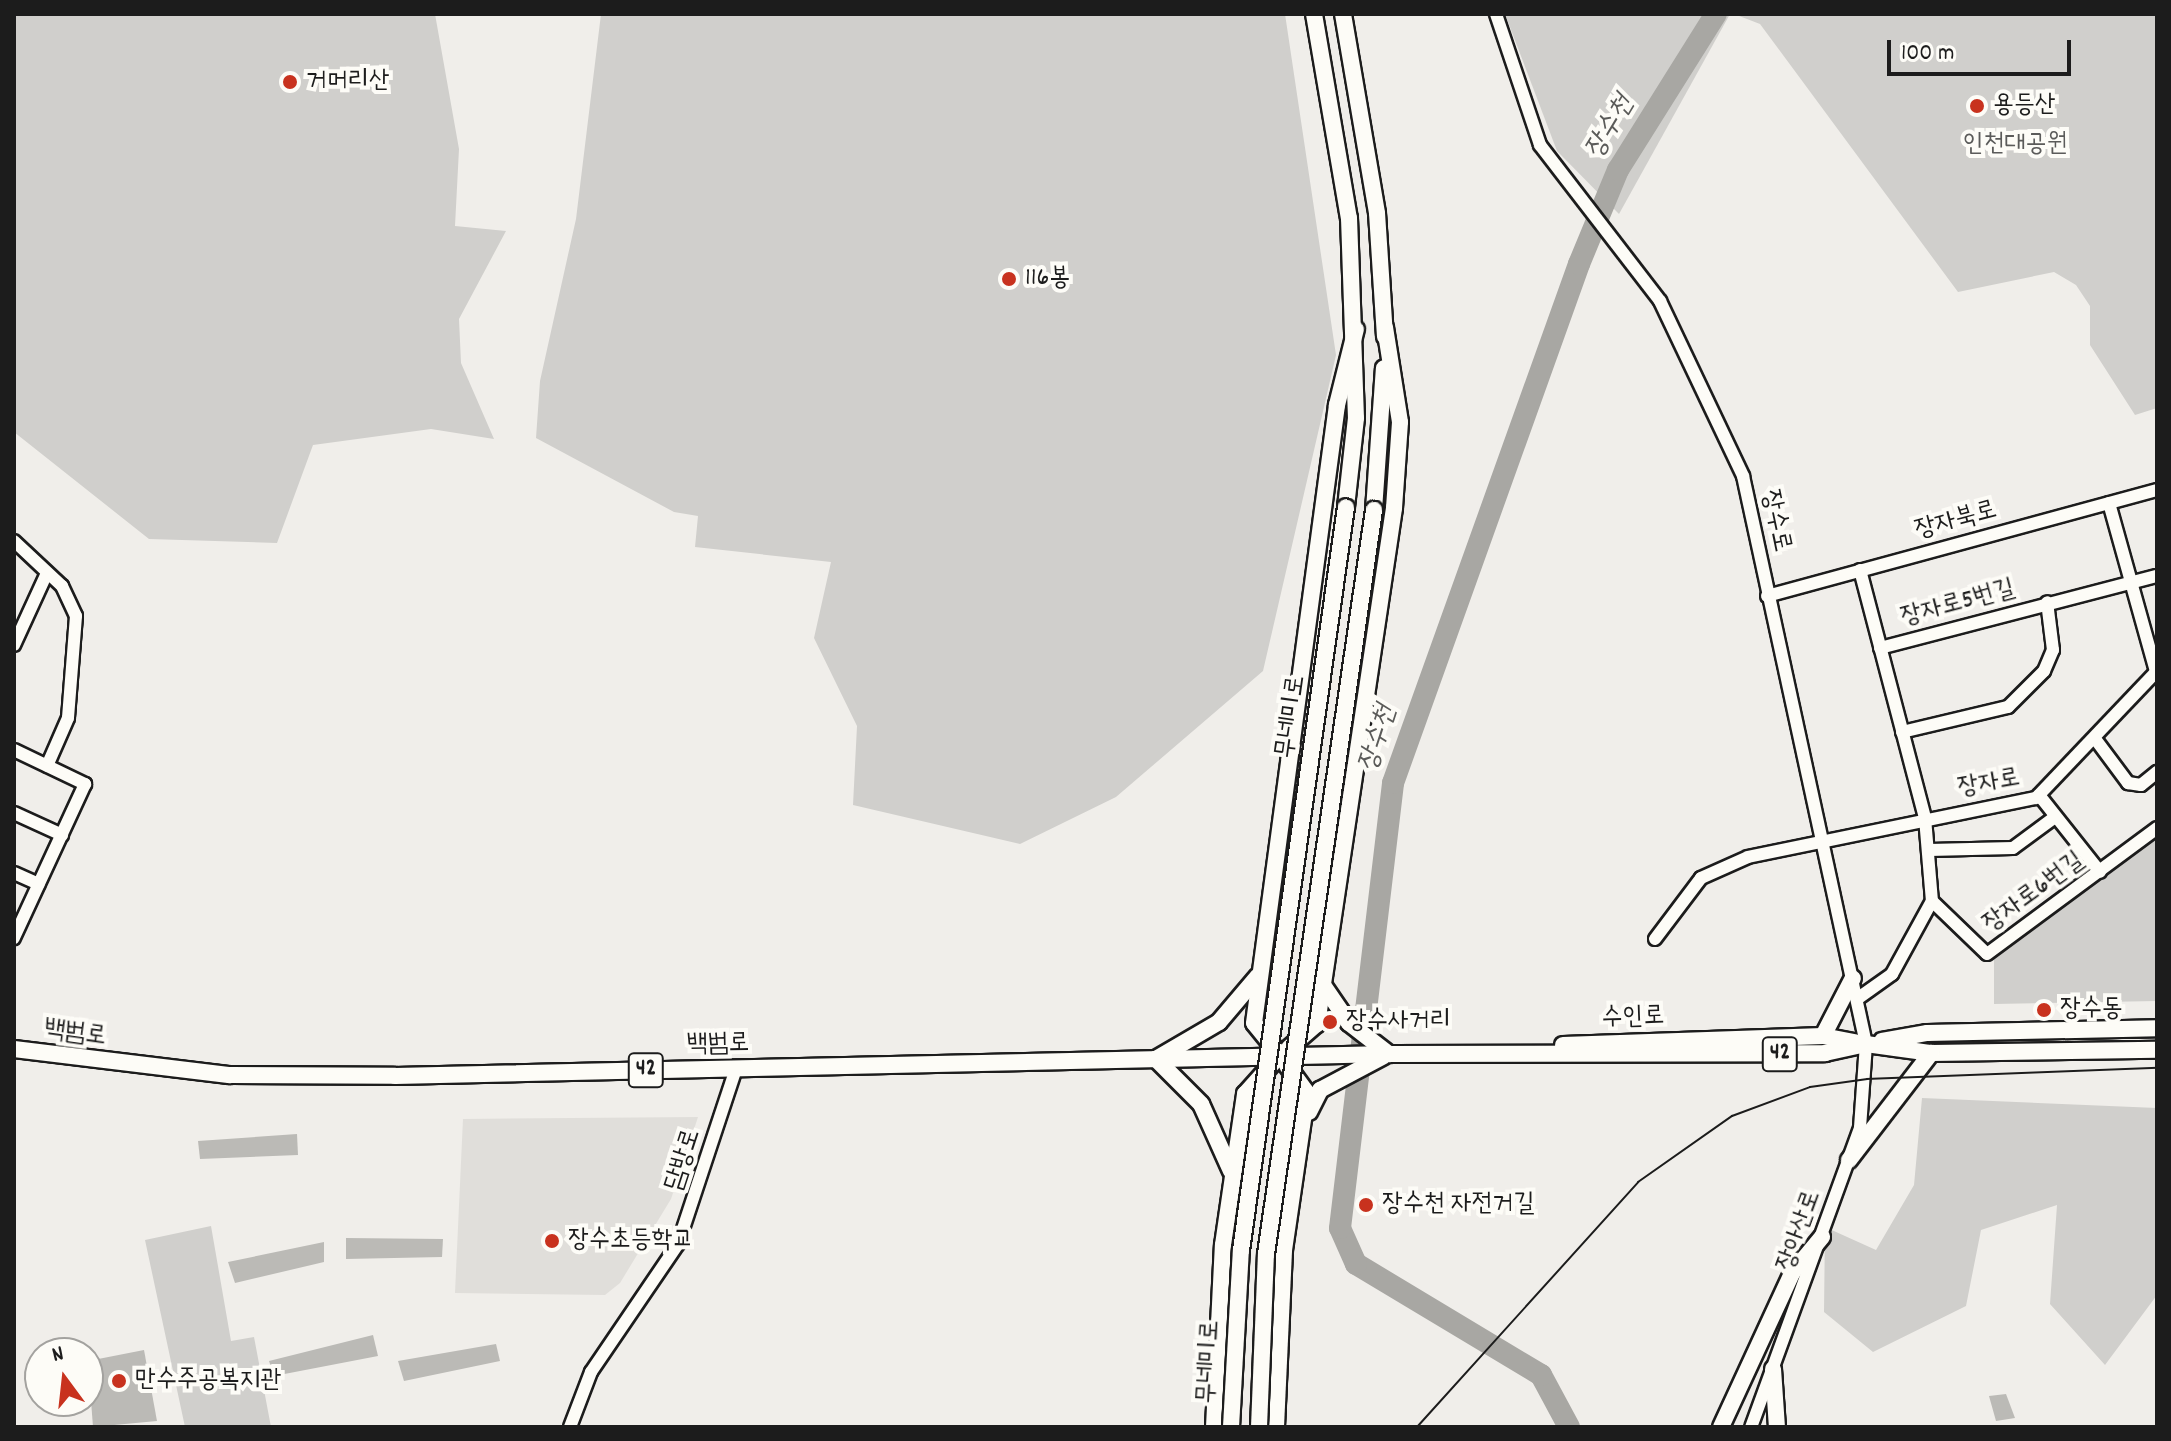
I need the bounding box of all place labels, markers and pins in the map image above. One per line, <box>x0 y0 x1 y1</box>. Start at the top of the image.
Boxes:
place label: 거머리산 <box>306 66 390 98</box>
marker: 거머리산 <box>281 73 299 91</box>
place label: 용등산 <box>1993 90 2056 122</box>
marker: 용등산 <box>1968 97 1986 115</box>
place label: 116봉 <box>1025 263 1070 295</box>
marker: 116봉 <box>1000 270 1018 288</box>
place label: 장수동 <box>2060 994 2123 1026</box>
marker: 장수동 <box>2035 1001 2053 1019</box>
place label: 장수사거리 <box>1346 1006 1451 1038</box>
marker: 장수사거리 <box>1321 1013 1339 1031</box>
place label: 장수천 자전거길 <box>1382 1189 1534 1221</box>
marker: 장수천 자전거길 <box>1357 1196 1375 1214</box>
place label: 장수초등학교 <box>568 1225 694 1257</box>
marker: 장수초등학교 <box>543 1232 561 1250</box>
place label: 만수주공복지관 <box>135 1365 281 1397</box>
marker: 만수주공복지관 <box>110 1372 128 1390</box>

